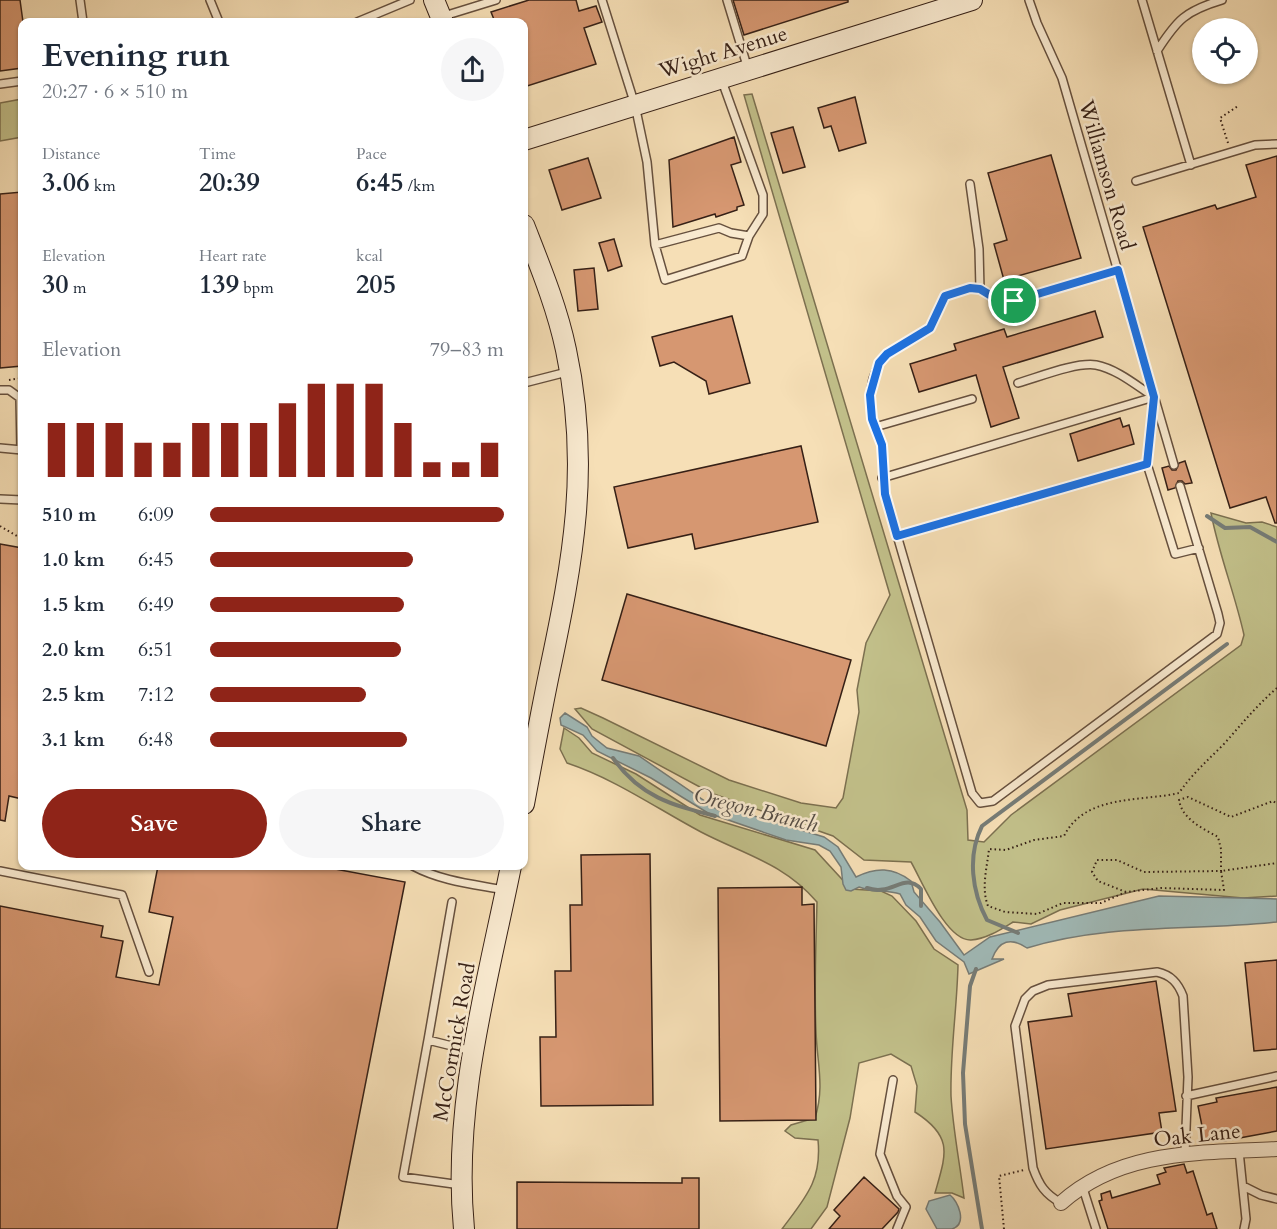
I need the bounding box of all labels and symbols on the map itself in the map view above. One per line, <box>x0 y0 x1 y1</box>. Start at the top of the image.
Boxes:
street label: Wight Avenue <box>654 19 791 86</box>
street label: Williamson Road <box>1071 96 1142 253</box>
pin <box>988 275 1039 326</box>
water label: Oregon Branch <box>691 780 821 840</box>
street label: McCormick Road <box>426 960 483 1124</box>
street label: Oak Lane <box>1152 1117 1242 1154</box>

